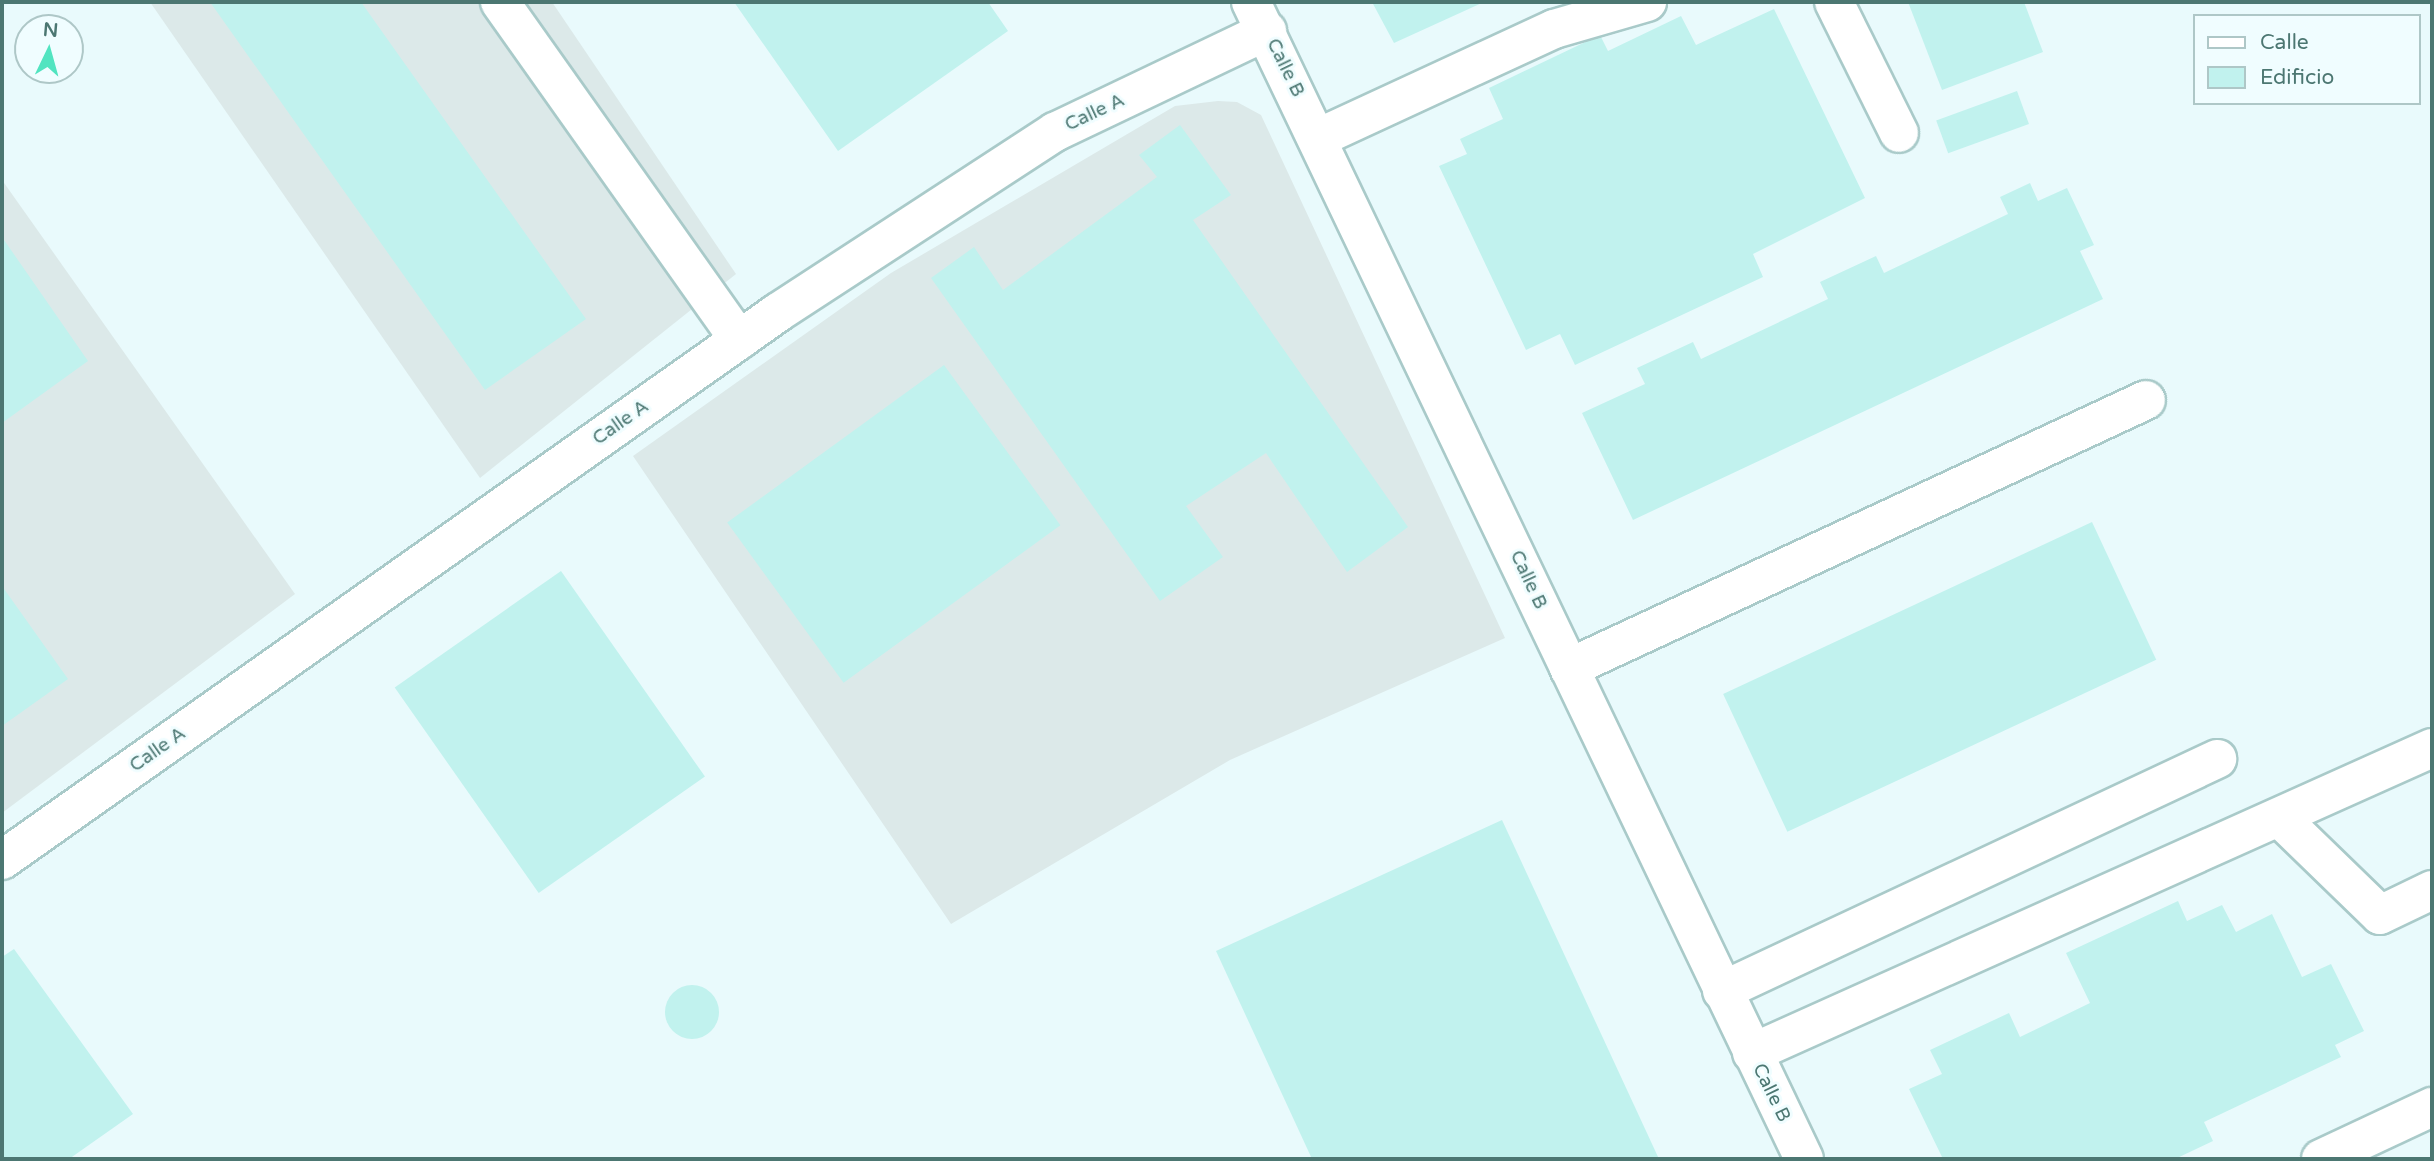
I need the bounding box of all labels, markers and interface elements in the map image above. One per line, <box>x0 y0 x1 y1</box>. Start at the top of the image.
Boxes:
north arrow <box>14 14 84 84</box>
legend <box>2192 14 2420 105</box>
text: N <box>42 18 59 42</box>
text: Calle <box>2260 30 2309 55</box>
street label: Calle B <box>1261 35 1309 101</box>
text: Edificio <box>2260 65 2334 90</box>
street label: Calle A <box>1062 89 1128 137</box>
street label: Calle A <box>589 396 653 450</box>
street label: Calle B <box>1505 547 1551 613</box>
street label: Calle A <box>126 723 190 777</box>
street label: Calle B <box>1747 1060 1795 1126</box>

